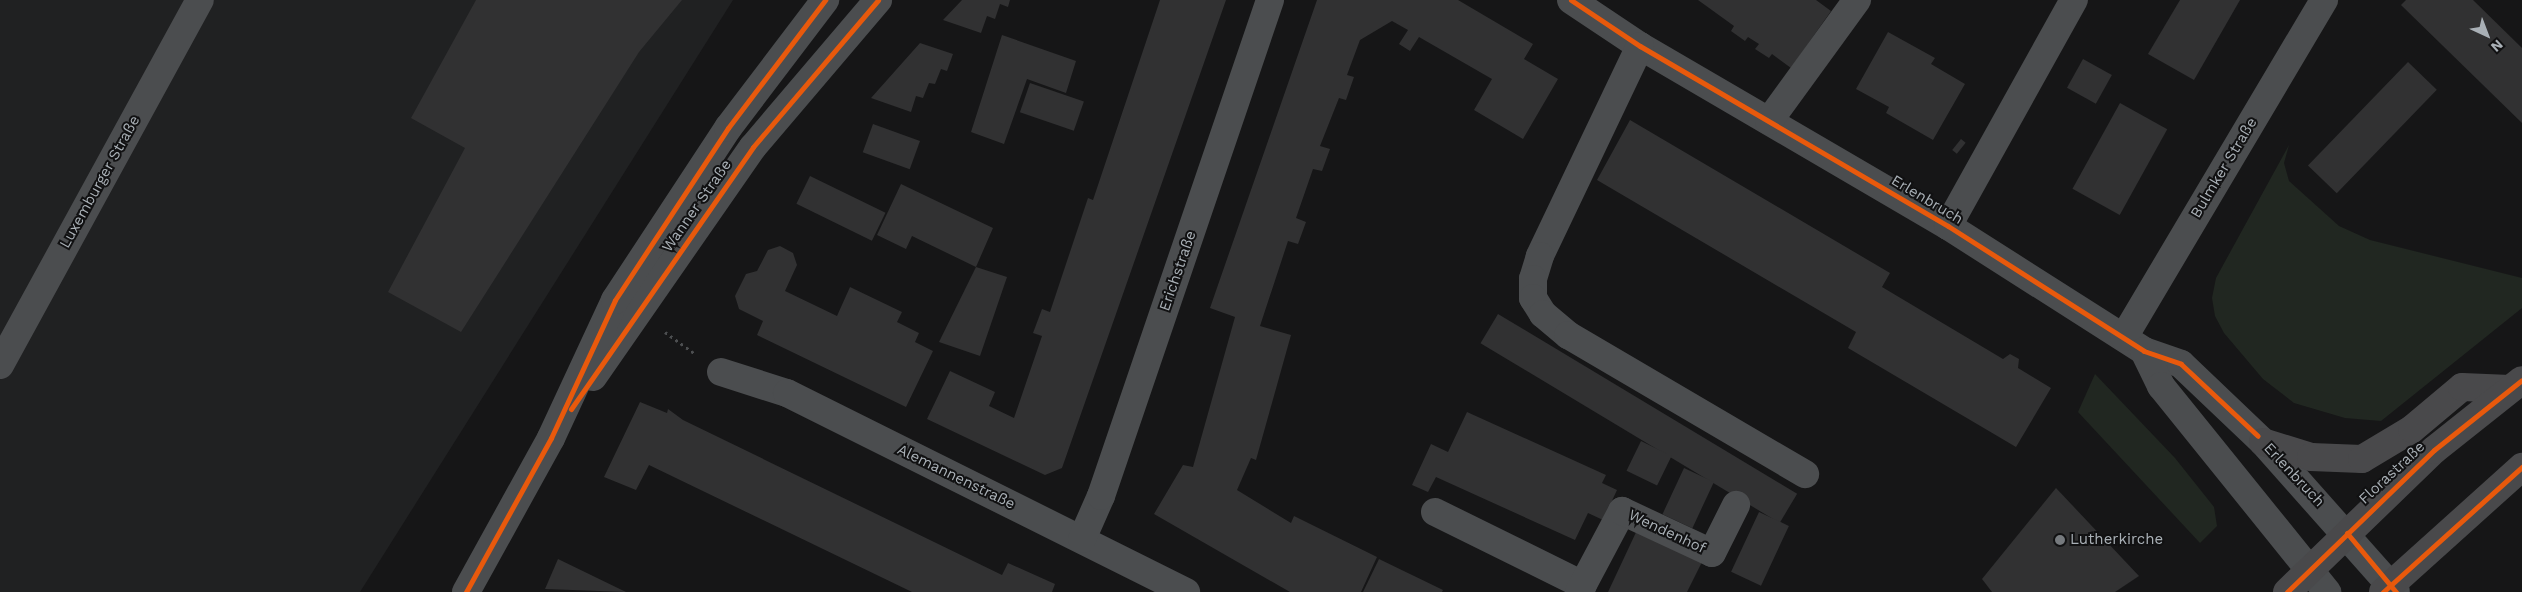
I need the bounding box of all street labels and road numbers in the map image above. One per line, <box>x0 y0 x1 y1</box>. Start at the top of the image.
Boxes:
street label: Luxemburger Straße <box>56 112 144 252</box>
street label: Bulmker Straße <box>2187 114 2261 222</box>
street label: Wanner Straße <box>658 156 736 256</box>
street label: Erlenbruch <box>1888 172 1966 228</box>
street label: Erichstraße <box>1156 228 1200 314</box>
street label: Florastraße <box>2355 438 2429 508</box>
street label: Erlenbruch <box>2260 439 2328 511</box>
street label: Alemannenstraße <box>894 441 1018 513</box>
street label: Wendenhof <box>1625 506 1709 558</box>

